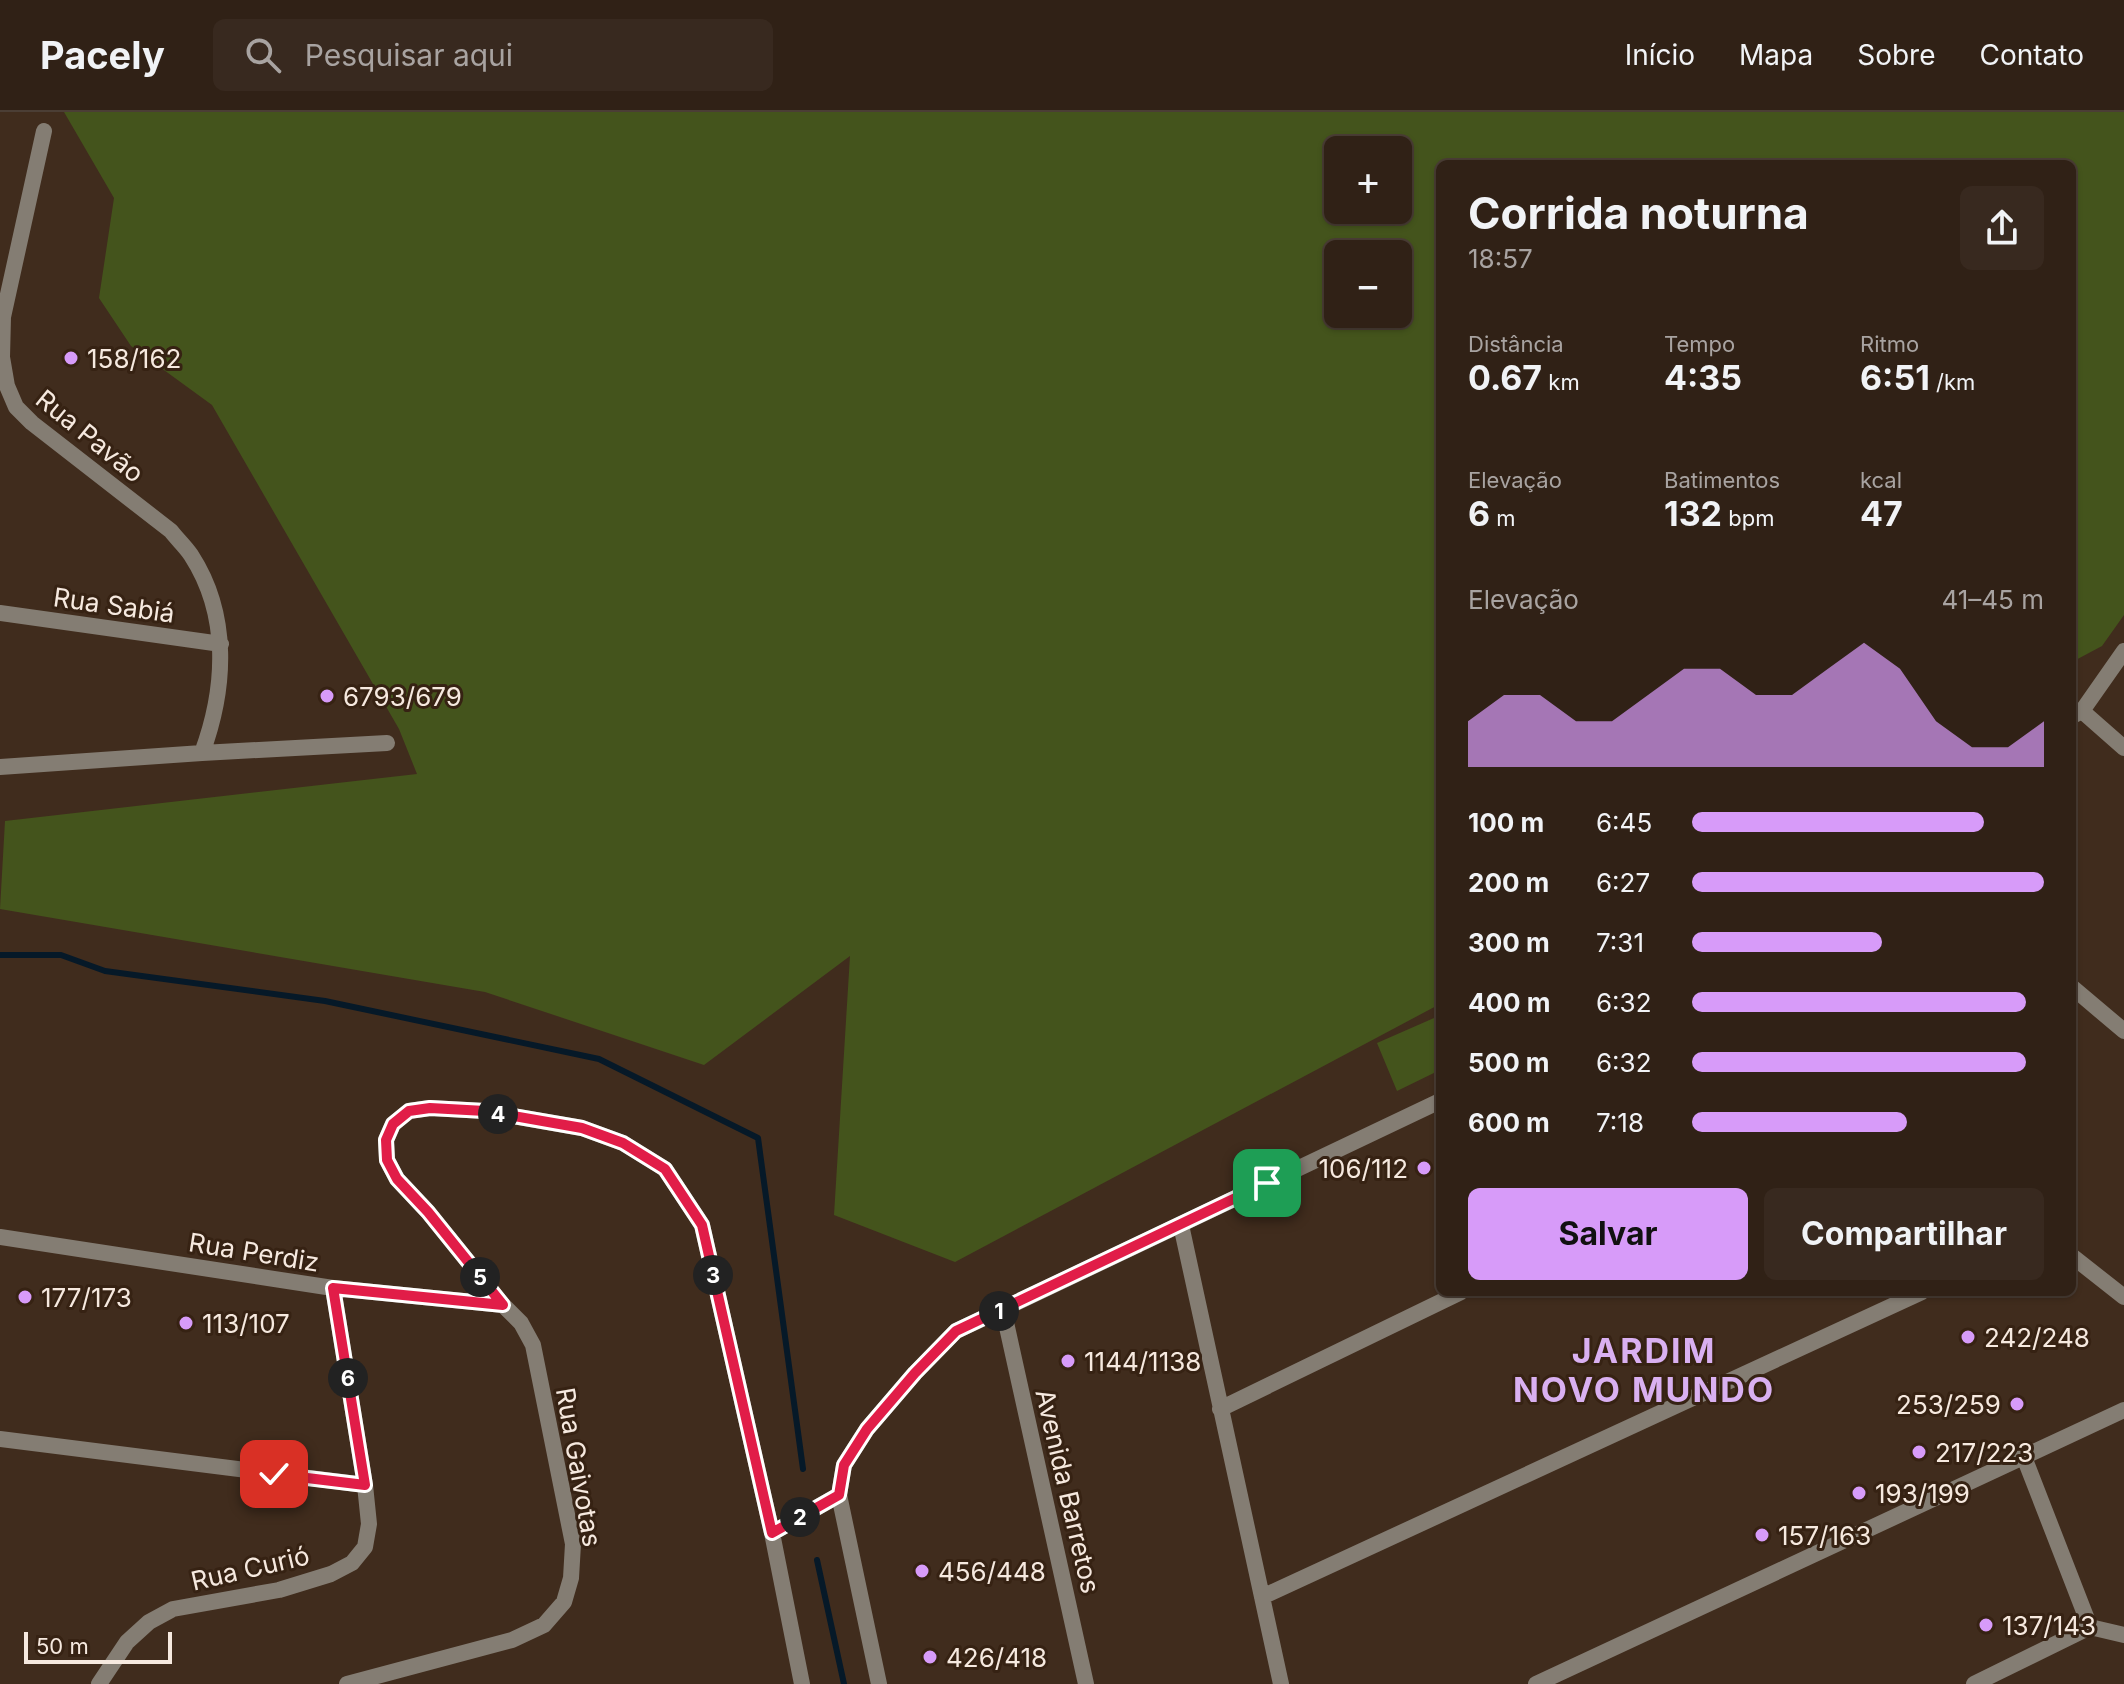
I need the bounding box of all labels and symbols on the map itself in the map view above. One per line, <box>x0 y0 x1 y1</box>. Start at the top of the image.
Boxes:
place label: 158/162 <box>87 343 181 374</box>
marker: 158/162 <box>62 349 80 367</box>
street label: Rua Pavão <box>30 383 150 489</box>
street label: Rua Sabiá <box>51 581 177 629</box>
place label: 6793/679 <box>343 681 462 712</box>
marker: 6793/679 <box>318 687 336 705</box>
pin: 4 <box>478 1094 518 1134</box>
pin <box>1233 1149 1301 1217</box>
place label: 106/112 <box>1319 1153 1408 1184</box>
marker: 106/112 <box>1415 1159 1433 1177</box>
street label: Rua Perdiz <box>187 1226 321 1278</box>
pin: 3 <box>693 1255 733 1295</box>
pin: 5 <box>460 1257 500 1297</box>
place label: 177/173 <box>41 1282 132 1313</box>
marker: 177/173 <box>16 1288 34 1306</box>
pin: 1 <box>979 1291 1019 1331</box>
place label: 113/107 <box>202 1308 290 1339</box>
marker: 113/107 <box>177 1314 195 1332</box>
place label: 242/248 <box>1984 1322 2090 1353</box>
marker: 242/248 <box>1959 1328 1977 1346</box>
district label: JARDIM NOVO MUNDO <box>1513 1330 1775 1410</box>
place label: 1144/1138 <box>1084 1346 1201 1377</box>
marker: 1144/1138 <box>1059 1352 1077 1370</box>
pin: 6 <box>328 1358 368 1398</box>
street label: Rua Gaivotas <box>550 1385 608 1549</box>
street label: Avenida Barretos <box>1029 1386 1107 1596</box>
place label: 253/259 <box>1896 1389 2001 1420</box>
marker: 253/259 <box>2008 1395 2026 1413</box>
place label: 217/223 <box>1935 1437 2033 1468</box>
pin <box>240 1440 308 1508</box>
marker: 217/223 <box>1910 1443 1928 1461</box>
place label: 193/199 <box>1875 1478 1970 1509</box>
marker: 193/199 <box>1850 1484 1868 1502</box>
pin: 2 <box>780 1497 820 1537</box>
place label: 157/163 <box>1778 1520 1871 1551</box>
marker: 157/163 <box>1753 1526 1771 1544</box>
street label: Rua Curió <box>188 1539 312 1597</box>
place label: 456/448 <box>938 1556 1046 1587</box>
marker: 456/448 <box>913 1562 931 1580</box>
place label: 137/143 <box>2002 1610 2096 1641</box>
marker: 137/143 <box>1977 1616 1995 1634</box>
scale bar <box>24 1628 172 1664</box>
place label: 426/418 <box>946 1642 1047 1673</box>
marker: 426/418 <box>921 1648 939 1666</box>

